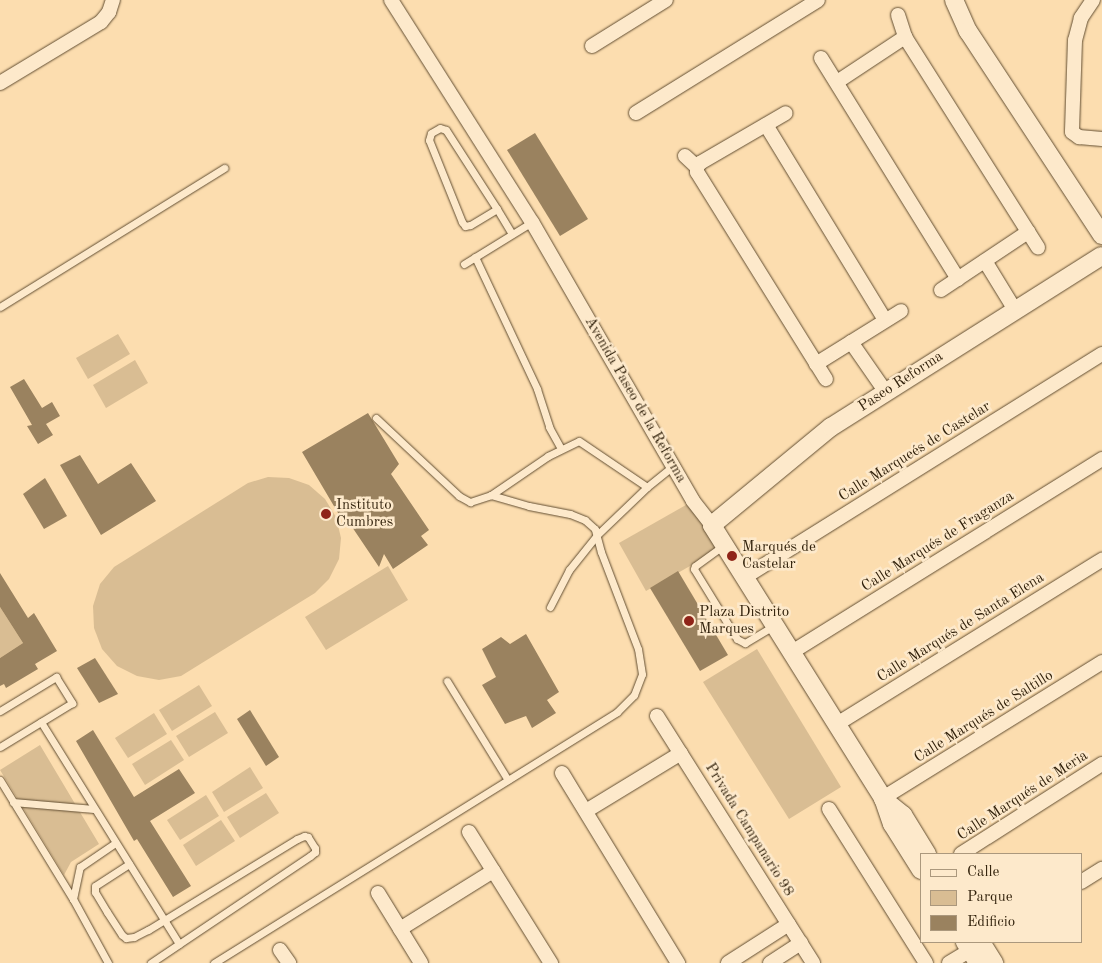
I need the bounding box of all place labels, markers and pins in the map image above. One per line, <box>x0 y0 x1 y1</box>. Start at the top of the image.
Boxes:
place label: Instituto Cumbres <box>336 496 393 531</box>
marker: Instituto Cumbres <box>320 508 332 520</box>
place label: Marqués de Castelar <box>742 538 816 573</box>
marker: Marqués de Castelar <box>726 550 738 562</box>
place label: Plaza Distrito Marques <box>699 603 789 638</box>
marker: Plaza Distrito Marques <box>683 615 695 627</box>

